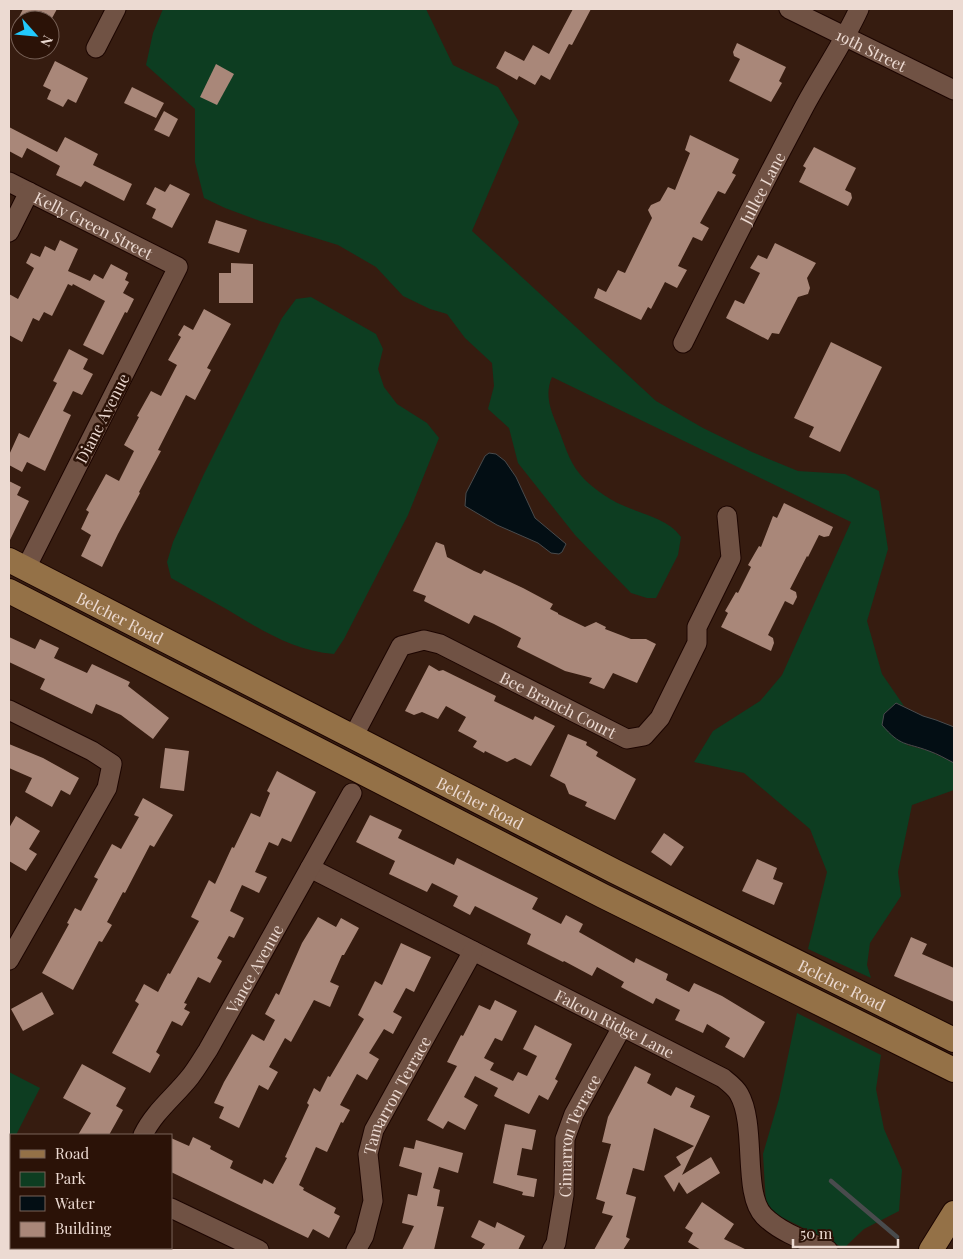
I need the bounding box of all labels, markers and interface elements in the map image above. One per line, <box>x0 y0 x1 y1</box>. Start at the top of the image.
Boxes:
north arrow <box>10 10 60 60</box>
street label: 19th Street <box>833 23 911 76</box>
text: N <box>36 32 58 50</box>
street label: Jullee Lane <box>734 148 789 228</box>
street label: Kelly Green Street <box>31 186 157 263</box>
street label: Diane Avenue <box>70 370 134 466</box>
street label: Belcher Road <box>73 586 167 648</box>
street label: Bee Branch Court <box>497 666 620 743</box>
street label: Belcher Road <box>433 771 527 833</box>
street label: Vance Avenue <box>220 920 287 1017</box>
street label: Belcher Road <box>795 954 889 1015</box>
street label: Falcon Ridge Lane <box>552 984 678 1062</box>
street label: Tamarron Terrace <box>358 1032 435 1157</box>
street label: Cimarron Terrace <box>553 1070 605 1198</box>
legend <box>10 1134 172 1249</box>
text: Road <box>55 1143 89 1163</box>
text: Park <box>55 1168 87 1188</box>
text: Water <box>54 1193 95 1213</box>
scale bar <box>793 1216 898 1248</box>
text: Building <box>55 1218 112 1238</box>
text: 50 m <box>800 1223 833 1243</box>

